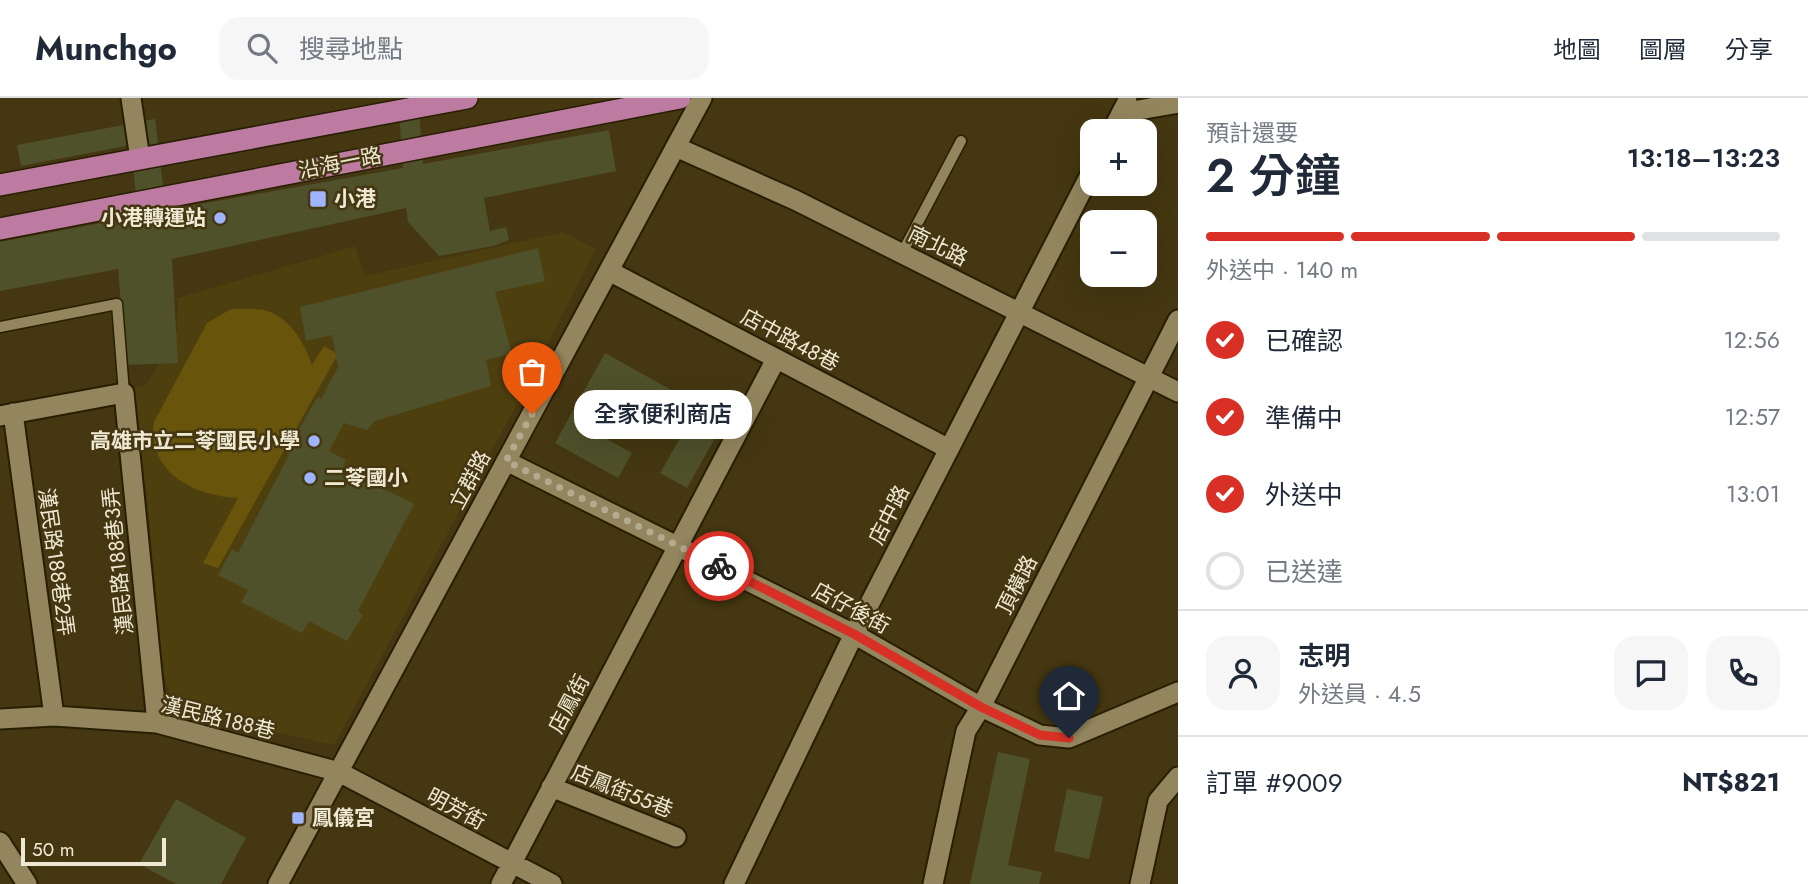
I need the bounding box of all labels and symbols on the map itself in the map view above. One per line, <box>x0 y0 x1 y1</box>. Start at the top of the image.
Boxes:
street label: 沿海一路 <box>296 140 384 186</box>
place label: 小港 <box>334 184 376 214</box>
marker: 小港 <box>308 189 328 209</box>
place label: 小港轉運站 <box>101 203 206 233</box>
marker: 小港轉運站 <box>212 210 228 226</box>
street label: 南北路 <box>903 219 973 273</box>
street label: 店中路48巷 <box>735 301 845 379</box>
pin <box>502 342 562 414</box>
callout: 全家便利商店 <box>574 390 752 438</box>
place label: 高雄市立二苓國民小學 <box>90 426 300 456</box>
marker: 高雄市立二苓國民小學 <box>306 433 322 449</box>
street label: 立群路 <box>442 445 498 515</box>
place label: 二苓國小 <box>324 463 408 493</box>
marker: 二苓國小 <box>302 470 318 486</box>
street label: 店中路 <box>861 480 917 550</box>
street label: 漢民路188巷3弄 <box>95 485 141 637</box>
street label: 漢民路188巷2弄 <box>31 486 81 638</box>
courier <box>684 531 754 601</box>
street label: 頂橫路 <box>989 550 1045 620</box>
street label: 店仔後街 <box>807 575 895 641</box>
pin <box>1039 666 1099 738</box>
street label: 店鳳街 <box>541 669 597 739</box>
street label: 漢民路188巷 <box>158 689 278 747</box>
street label: 店鳳街55巷 <box>566 757 678 825</box>
street label: 明芳街 <box>421 781 491 837</box>
place label: 鳳儀宮 <box>312 803 375 833</box>
marker: 鳳儀宮 <box>290 810 306 826</box>
scale bar <box>21 835 166 867</box>

